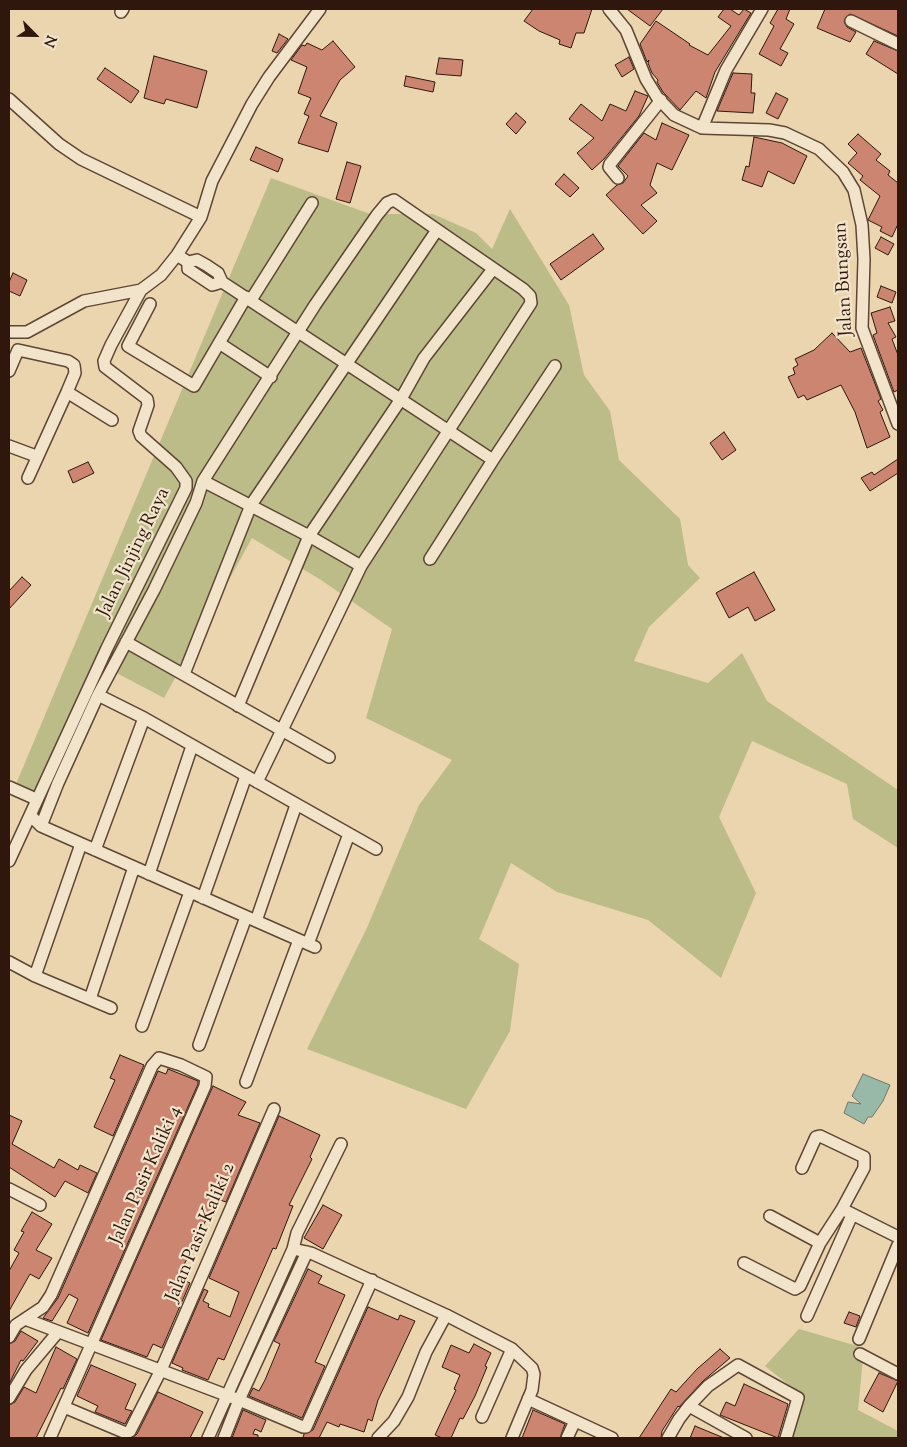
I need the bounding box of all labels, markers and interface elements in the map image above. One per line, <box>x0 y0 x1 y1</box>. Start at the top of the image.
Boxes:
north arrow <box>10 10 60 60</box>
text: N <box>37 32 60 50</box>
street label: Jalan Bungsan <box>831 221 859 337</box>
street label: Jalan Jinjing Raya <box>94 485 176 621</box>
street label: Jalan Pasir Kaliki 4 <box>106 1103 188 1249</box>
street label: Jalan Pasir Kaliki 2 <box>162 1160 242 1306</box>

